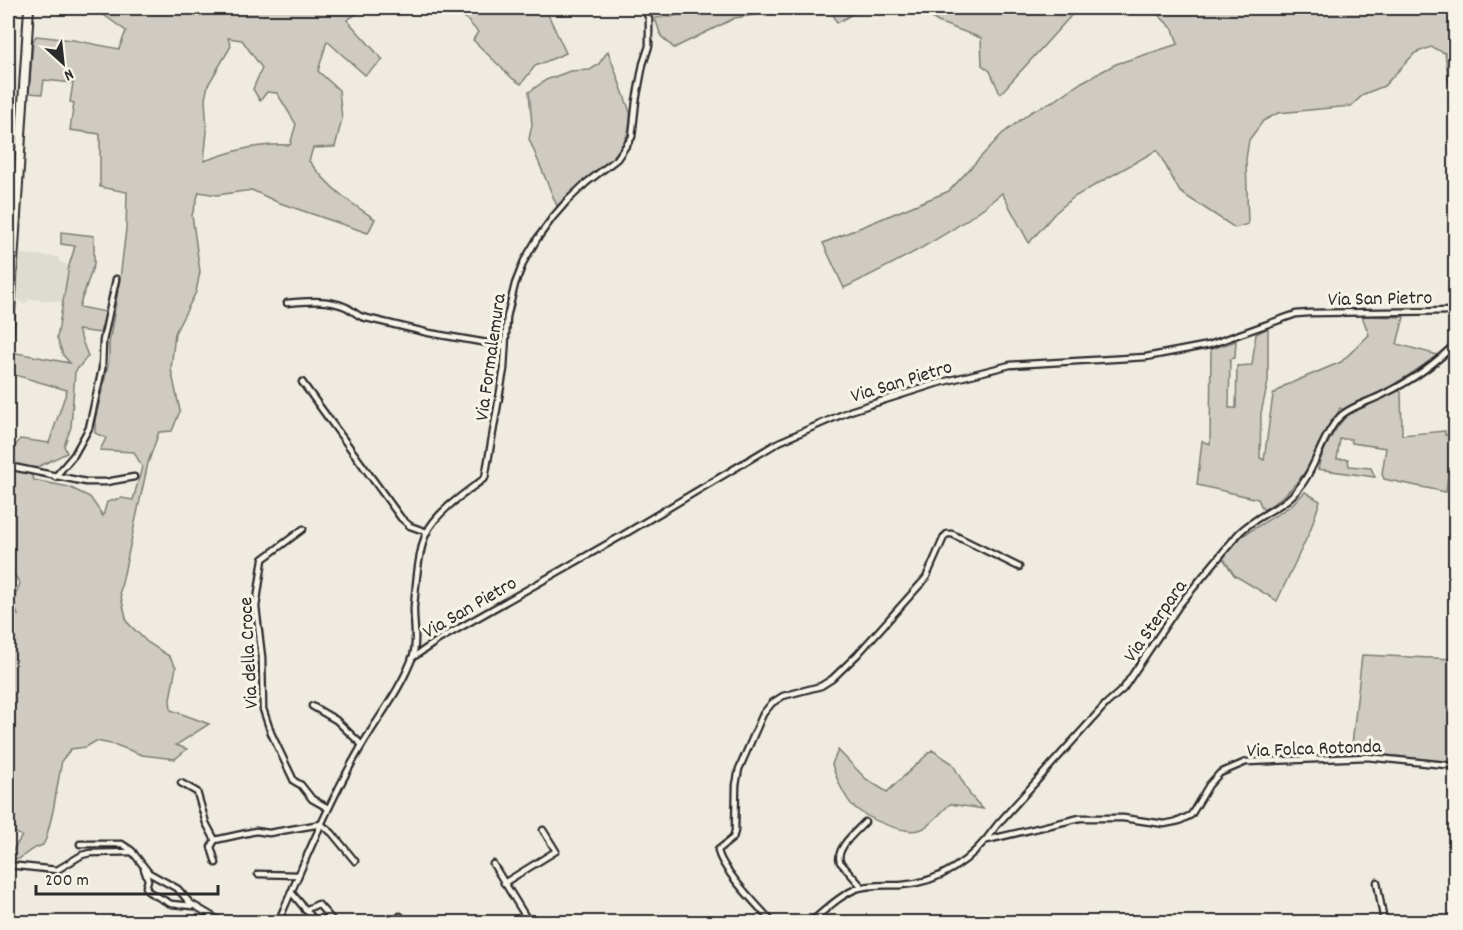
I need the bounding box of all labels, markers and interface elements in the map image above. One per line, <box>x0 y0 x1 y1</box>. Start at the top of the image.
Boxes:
north arrow <box>33 33 93 93</box>
text: N <box>60 62 77 86</box>
street label: Via San Pietro <box>1328 285 1433 315</box>
street label: Via Formalemura <box>469 291 515 423</box>
street label: Via San Pietro <box>848 354 956 412</box>
street label: Via San Pietro <box>418 570 523 647</box>
street label: Via Sterpara <box>1118 574 1196 669</box>
street label: Via della Croce <box>233 596 267 709</box>
street label: Via Folca Rotonda <box>1246 734 1383 766</box>
scale bar <box>36 858 218 896</box>
text: 200 m <box>45 869 89 894</box>

